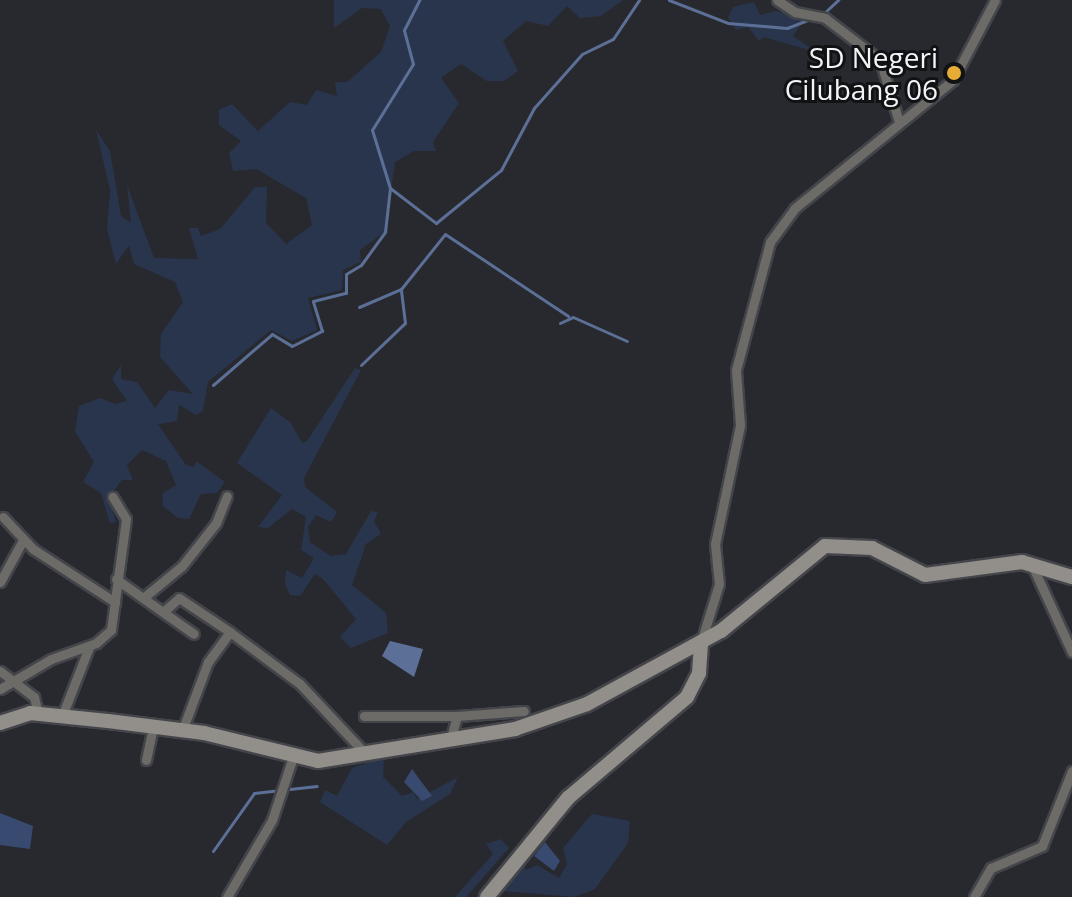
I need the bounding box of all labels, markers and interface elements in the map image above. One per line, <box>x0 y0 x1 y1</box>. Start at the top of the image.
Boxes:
place label: SD Negeri Cilubang 06 <box>785 40 938 106</box>
marker: SD Negeri Cilubang 06 <box>945 64 963 82</box>

